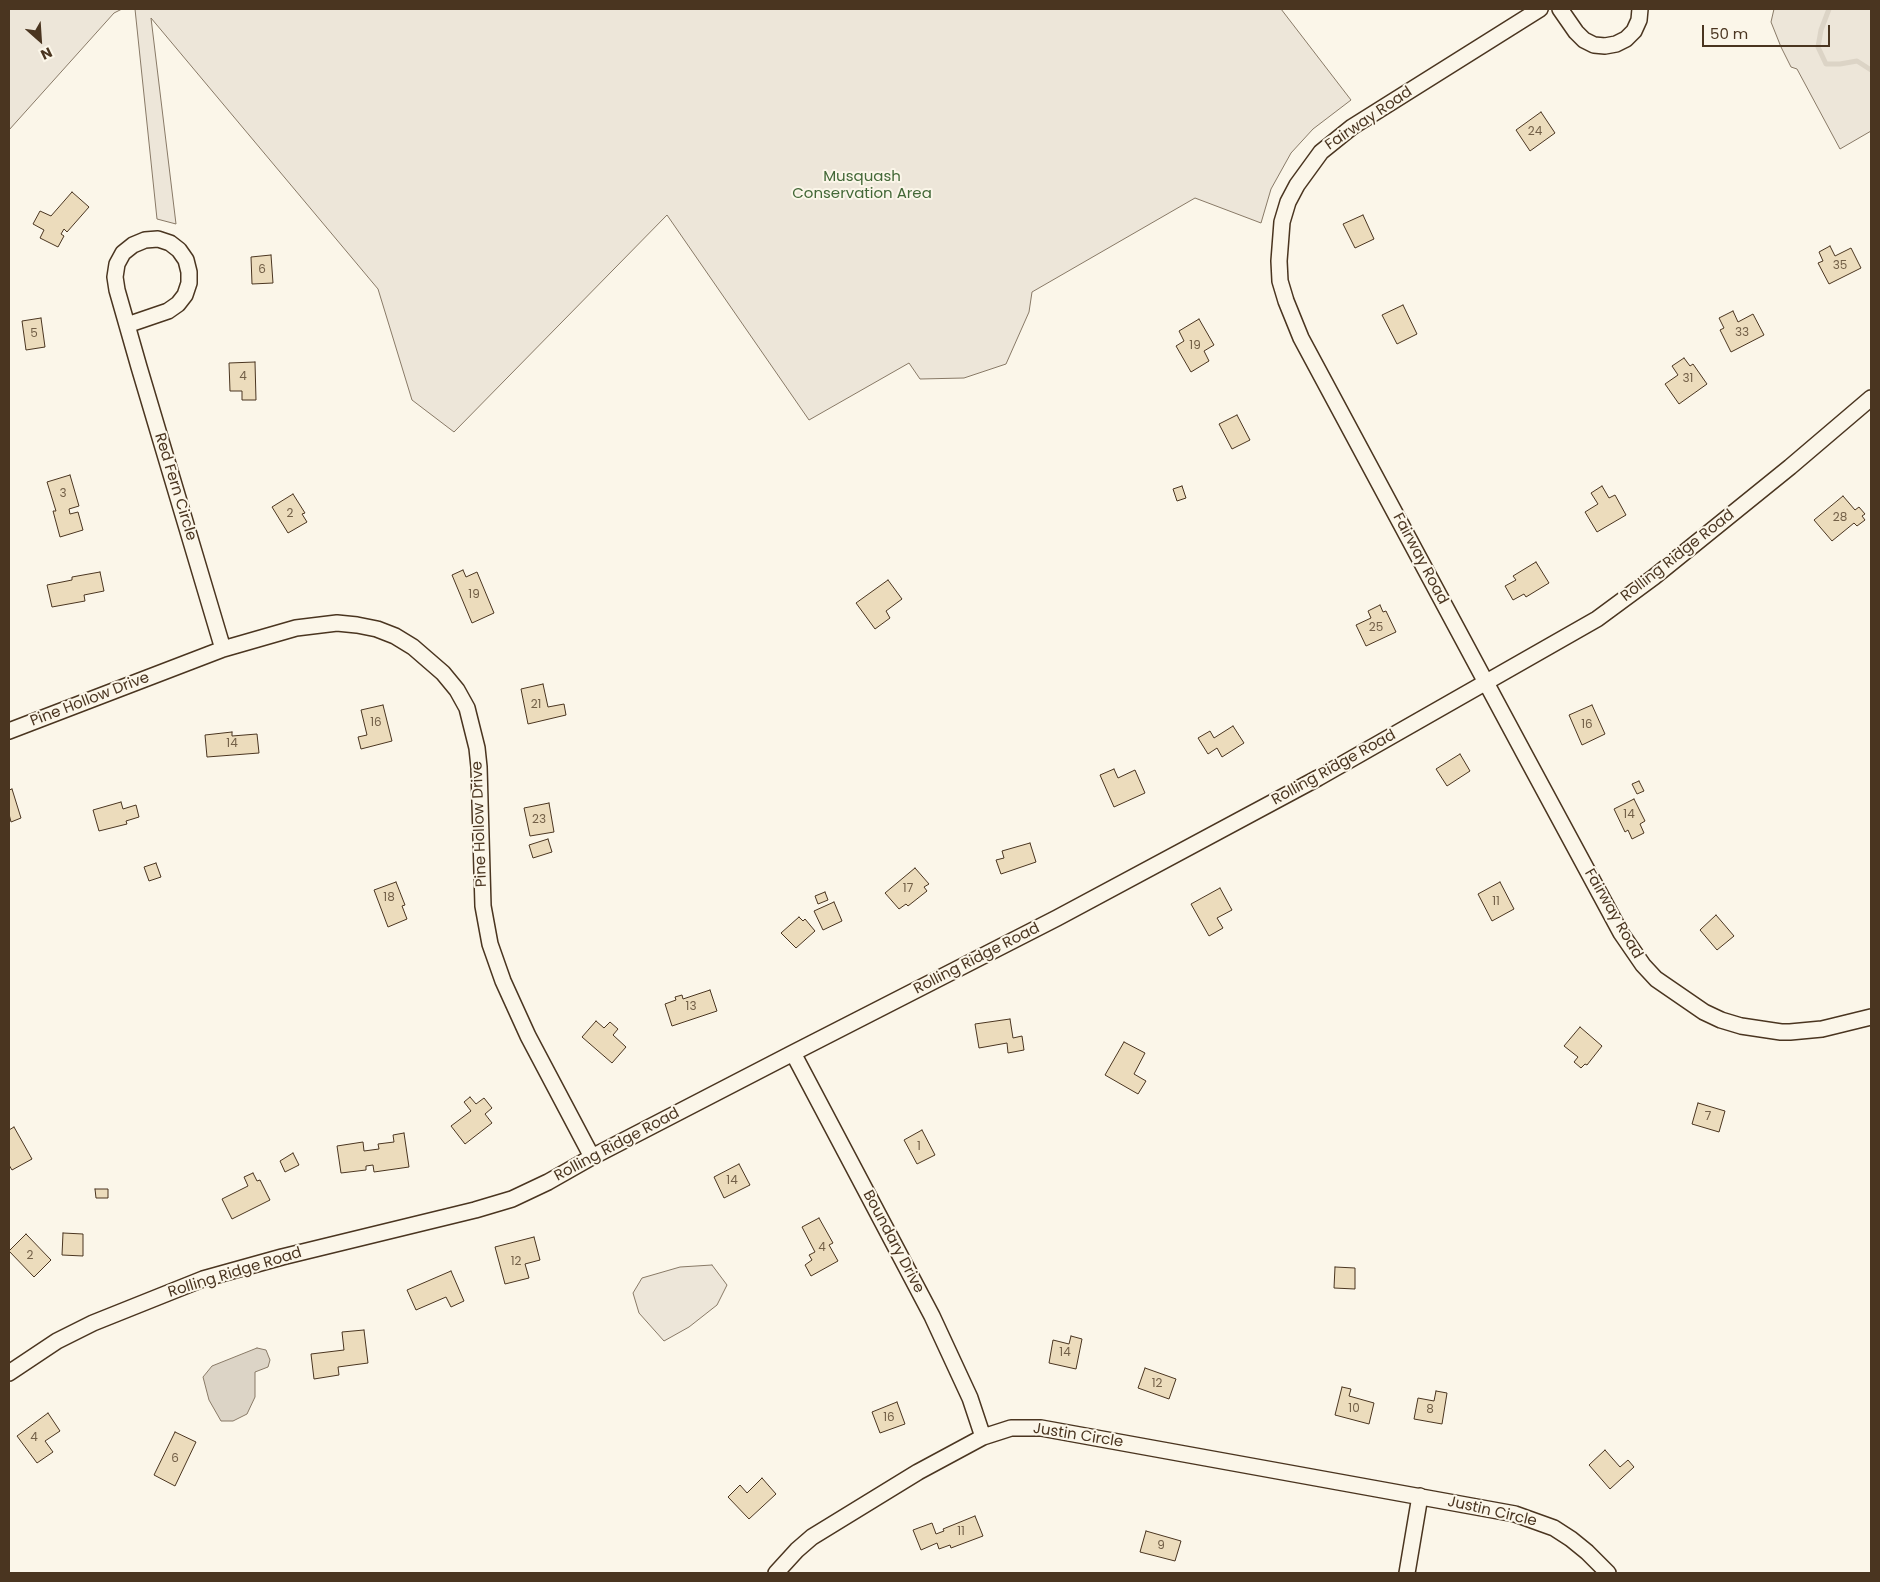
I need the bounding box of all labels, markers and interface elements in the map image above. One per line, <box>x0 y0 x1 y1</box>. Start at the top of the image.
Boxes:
north arrow <box>15 15 65 65</box>
scale bar <box>1705 15 1832 47</box>
text: 50 m <box>1710 23 1748 44</box>
text: N <box>37 42 56 65</box>
street label: Fairway Road <box>1322 83 1416 155</box>
house number: 24 <box>1528 125 1542 139</box>
park label: Musquash Conservation Area <box>792 168 932 203</box>
house number: 35 <box>1833 259 1847 273</box>
house number: 6 <box>258 263 266 277</box>
house number: 33 <box>1735 326 1749 340</box>
house number: 5 <box>30 327 38 341</box>
house number: 19 <box>1189 339 1201 353</box>
house number: 4 <box>239 370 247 384</box>
house number: 31 <box>1683 372 1693 386</box>
street label: Red Fern Circle <box>150 431 200 543</box>
house number: 3 <box>59 487 67 501</box>
street label: Rolling Ridge Road <box>1618 506 1738 606</box>
house number: 2 <box>287 507 293 521</box>
street label: Fairway Road <box>1388 510 1452 608</box>
house number: 28 <box>1833 511 1847 525</box>
house number: 19 <box>468 588 480 602</box>
house number: 25 <box>1369 621 1383 635</box>
street label: Pine Hollow Drive <box>28 669 152 731</box>
house number: 21 <box>531 698 541 712</box>
house number: 16 <box>370 716 382 730</box>
house number: 16 <box>1581 718 1593 732</box>
street label: Rolling Ridge Road <box>1269 726 1399 810</box>
house number: 14 <box>226 737 238 751</box>
street label: Pine Hollow Drive <box>469 761 491 887</box>
house number: 14 <box>1623 808 1635 822</box>
house number: 23 <box>532 813 546 827</box>
street label: Fairway Road <box>1580 866 1646 962</box>
house number: 17 <box>903 882 913 896</box>
house number: 18 <box>383 891 395 905</box>
house number: 11 <box>1492 895 1500 909</box>
street label: Rolling Ridge Road <box>911 919 1043 999</box>
house number: 13 <box>686 1000 696 1014</box>
street label: Rolling Ridge Road <box>551 1104 683 1186</box>
house number: 7 <box>1705 1110 1711 1124</box>
house number: 1 <box>917 1140 921 1154</box>
house number: 14 <box>726 1174 738 1188</box>
street label: Boundary Drive <box>858 1187 928 1297</box>
house number: 4 <box>818 1241 826 1255</box>
street label: Rolling Ridge Road <box>166 1244 304 1302</box>
house number: 2 <box>27 1249 33 1263</box>
house number: 12 <box>511 1255 521 1269</box>
house number: 14 <box>1059 1346 1071 1360</box>
house number: 12 <box>1152 1377 1162 1391</box>
house number: 10 <box>1348 1402 1360 1416</box>
house number: 8 <box>1426 1403 1434 1417</box>
house number: 16 <box>883 1411 895 1425</box>
street label: Justin Circle <box>1032 1420 1124 1452</box>
house number: 4 <box>30 1431 38 1445</box>
house number: 6 <box>171 1452 179 1466</box>
street label: Justin Circle <box>1446 1493 1538 1531</box>
house number: 11 <box>957 1525 965 1539</box>
house number: 9 <box>1157 1539 1165 1553</box>

